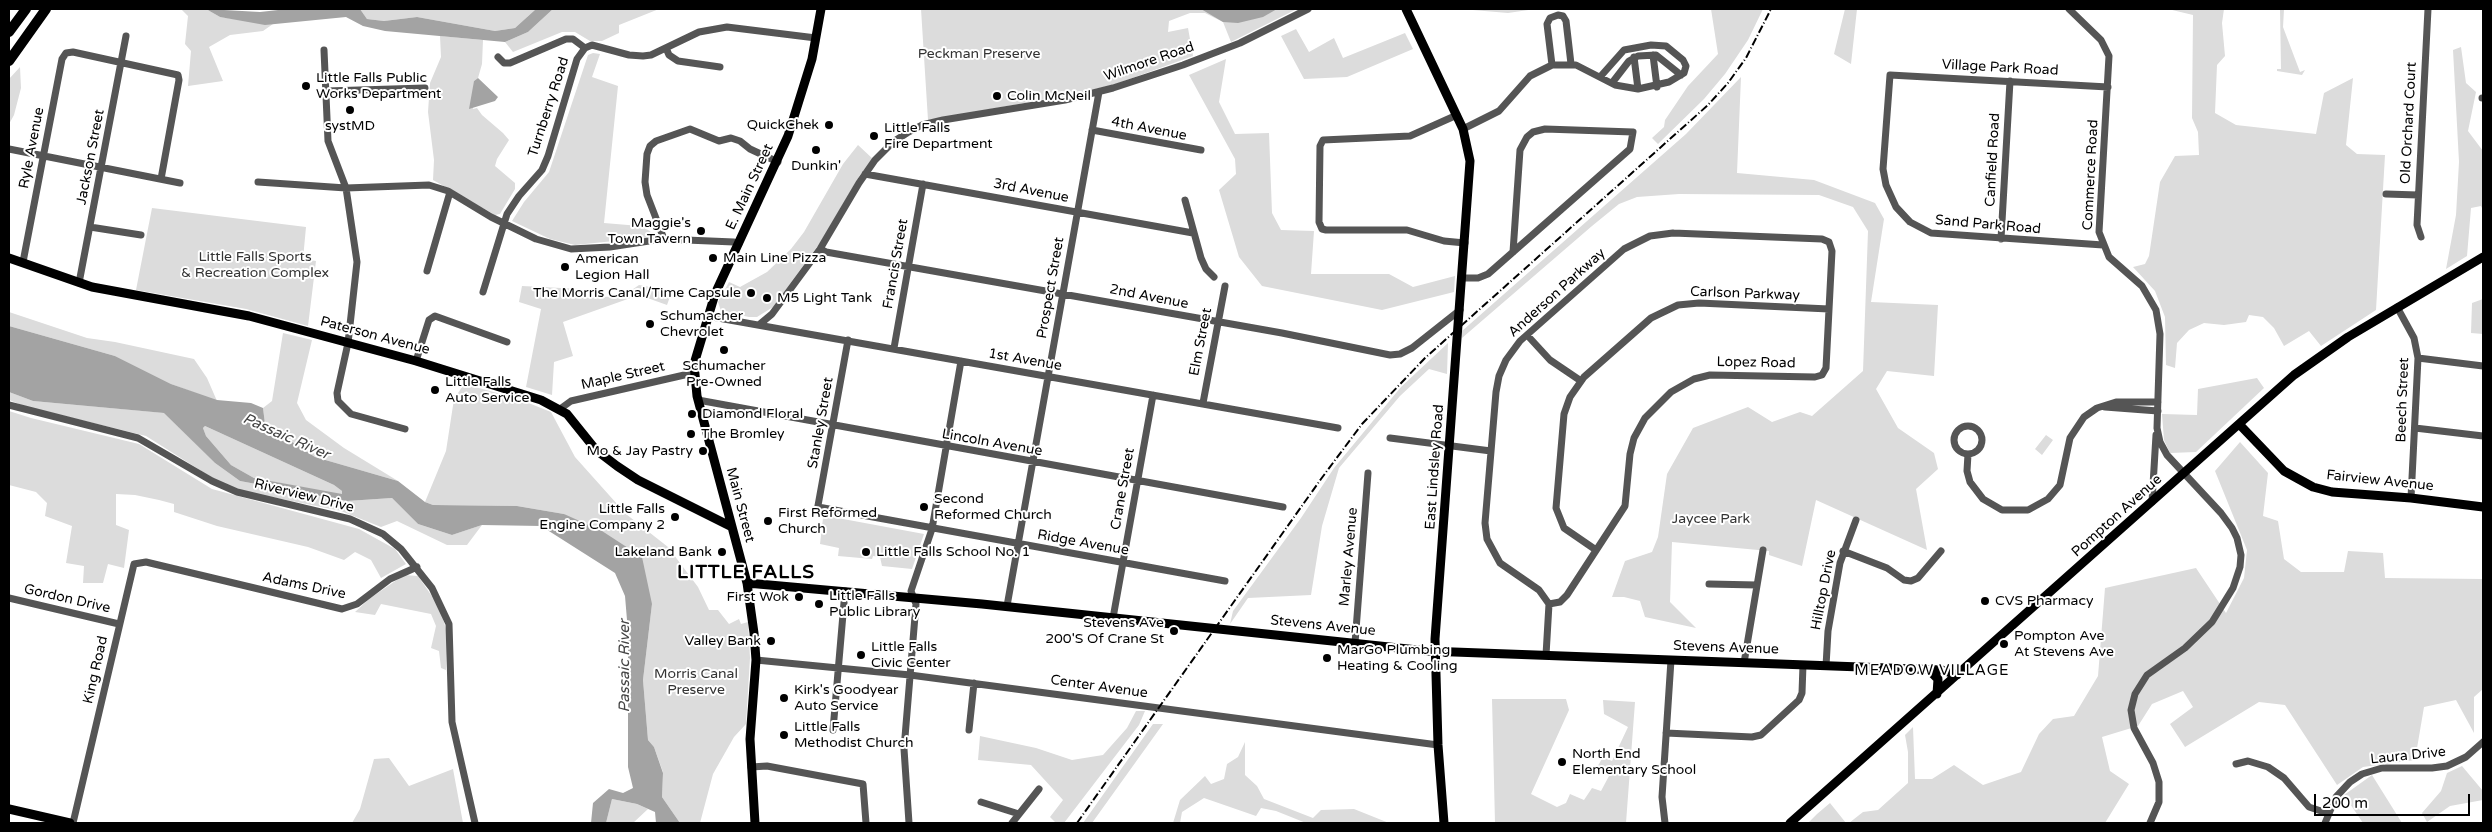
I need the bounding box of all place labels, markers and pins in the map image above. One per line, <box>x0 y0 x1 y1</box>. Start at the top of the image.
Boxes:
place label: Little Falls Public Works Department <box>316 70 441 102</box>
marker: Little Falls Public Works Department <box>300 80 312 92</box>
place label: Colin McNeil <box>1007 88 1091 104</box>
marker: Colin McNeil <box>991 90 1003 102</box>
marker: systMD <box>344 104 356 116</box>
place label: QuickChek <box>747 117 819 133</box>
place label: systMD <box>325 118 375 134</box>
marker: QuickChek <box>823 119 835 131</box>
place label: Little Falls Fire Department <box>884 120 993 152</box>
marker: Little Falls Fire Department <box>868 130 880 142</box>
marker: Dunkin' <box>810 144 822 156</box>
place label: Dunkin' <box>791 158 841 174</box>
place label: Maggie's Town Tavern <box>607 215 691 248</box>
marker: Maggie's Town Tavern <box>695 225 707 237</box>
place label: Main Line Pizza <box>723 250 826 266</box>
place label: American Legion Hall <box>575 251 649 284</box>
marker: Main Line Pizza <box>707 252 719 264</box>
marker: American Legion Hall <box>559 261 571 273</box>
place label: The Morris Canal/Time Capsule <box>533 285 741 301</box>
marker: The Morris Canal/Time Capsule <box>745 287 757 299</box>
place label: M5 Light Tank <box>777 290 872 306</box>
marker: M5 Light Tank <box>761 292 773 304</box>
place label: Schumacher Chevrolet <box>660 308 743 341</box>
marker: Schumacher Chevrolet <box>644 318 656 330</box>
marker: Schumacher Pre-Owned <box>718 344 730 356</box>
place label: Schumacher Pre-Owned <box>682 358 766 391</box>
place label: Little Falls Auto Service <box>445 374 529 407</box>
marker: Little Falls Auto Service <box>429 384 441 396</box>
place label: Diamond Floral <box>702 406 803 422</box>
marker: Diamond Floral <box>686 408 698 420</box>
place label: The Bromley <box>701 426 785 442</box>
marker: The Bromley <box>685 428 697 440</box>
place label: Mo & Jay Pastry <box>586 443 693 459</box>
marker: Mo & Jay Pastry <box>697 445 709 457</box>
place label: Second Reformed Church <box>934 491 1052 524</box>
place label: Little Falls Engine Company 2 <box>539 501 665 534</box>
marker: Second Reformed Church <box>918 501 930 513</box>
place label: First Reformed Church <box>778 505 877 538</box>
marker: Little Falls Engine Company 2 <box>669 511 681 523</box>
marker: First Reformed Church <box>762 515 774 527</box>
place label: Lakeland Bank <box>615 544 712 560</box>
place label: Little Falls School No. 1 <box>876 544 1030 560</box>
marker: Lakeland Bank <box>716 546 728 558</box>
marker: Little Falls School No. 1 <box>860 546 872 558</box>
place label: Little Falls Public Library <box>829 588 920 620</box>
place label: First Wok <box>726 589 789 605</box>
marker: First Wok <box>793 591 805 603</box>
place label: CVS Pharmacy <box>1995 593 2093 609</box>
marker: CVS Pharmacy <box>1979 595 1991 607</box>
marker: Little Falls Public Library <box>813 598 825 610</box>
place label: Stevens Ave 200'S Of Crane St <box>1045 615 1164 648</box>
marker: Stevens Ave 200'S Of Crane St <box>1168 625 1180 637</box>
place label: Pompton Ave At Stevens Ave <box>2014 628 2114 660</box>
place label: Valley Bank <box>684 633 761 649</box>
marker: Valley Bank <box>765 635 777 647</box>
marker: Pompton Ave At Stevens Ave <box>1998 638 2010 650</box>
place label: Little Falls Civic Center <box>871 639 951 672</box>
place label: MarGo Plumbing Heating & Cooling <box>1337 642 1458 674</box>
marker: Little Falls Civic Center <box>855 649 867 661</box>
marker: MarGo Plumbing Heating & Cooling <box>1321 652 1333 664</box>
place label: Kirk's Goodyear Auto Service <box>794 682 898 714</box>
marker: Kirk's Goodyear Auto Service <box>778 692 790 704</box>
place label: Little Falls Methodist Church <box>794 719 913 752</box>
marker: Little Falls Methodist Church <box>778 729 790 741</box>
place label: North End Elementary School <box>1572 746 1696 779</box>
marker: North End Elementary School <box>1556 756 1568 768</box>

